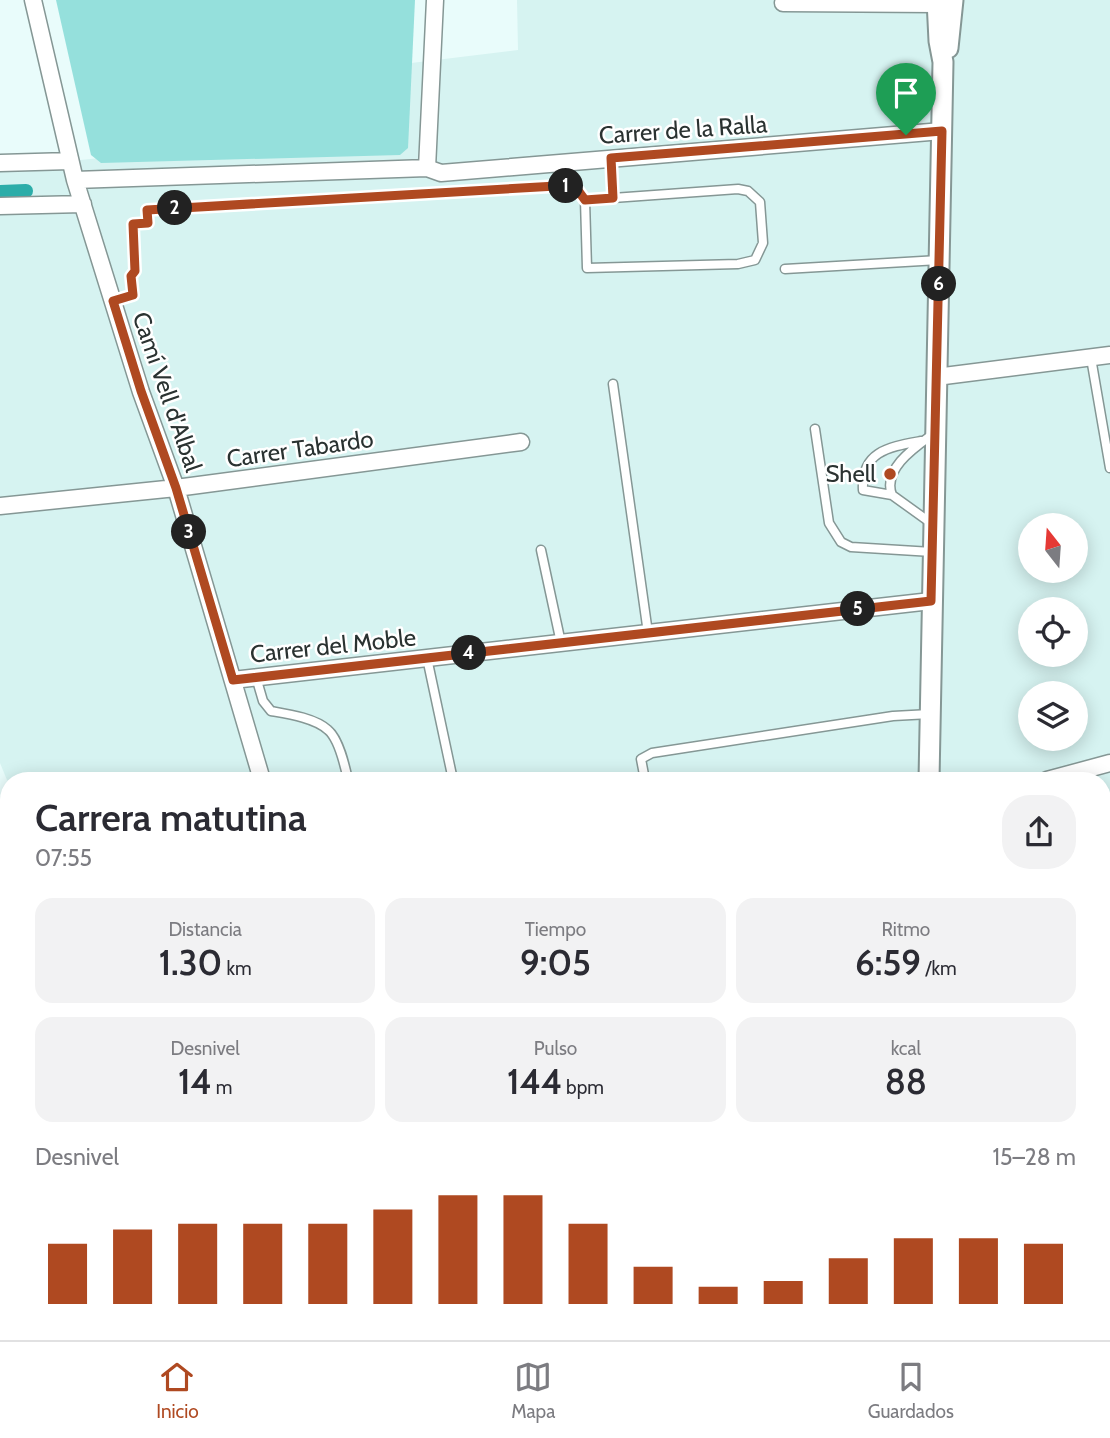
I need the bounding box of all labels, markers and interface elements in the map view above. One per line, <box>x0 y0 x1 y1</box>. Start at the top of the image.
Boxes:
pin <box>876 63 936 135</box>
icon: arrive <box>887 74 925 112</box>
street label: Carrer de la Ralla <box>598 109 769 150</box>
pin: 1 <box>548 168 584 204</box>
text: 1 <box>562 174 569 197</box>
pin: 2 <box>158 190 192 226</box>
text: 2 <box>169 196 180 219</box>
pin: 6 <box>922 266 956 302</box>
text: 6 <box>933 272 944 295</box>
street label: Camí Vell d'Albal <box>127 308 209 476</box>
street label: Carrer Tabardo <box>225 424 375 473</box>
place label: Shell <box>826 459 876 488</box>
marker: Shell <box>882 466 898 482</box>
north arrow <box>1018 513 1088 583</box>
map controls <box>1018 513 1088 751</box>
pin: 3 <box>172 514 206 550</box>
text: 3 <box>183 520 194 543</box>
pin: 5 <box>840 592 876 626</box>
text: 5 <box>852 597 863 620</box>
button: locate <box>1018 597 1088 667</box>
street label: Carrer del Moble <box>249 622 417 669</box>
pin: 4 <box>452 636 486 670</box>
text: 4 <box>463 641 474 664</box>
button: layers <box>1018 681 1088 751</box>
text: Carrera matutina <box>35 794 307 841</box>
button: share <box>1002 795 1076 869</box>
text: 07:55 <box>35 844 92 872</box>
text: Distancia <box>168 918 242 941</box>
text: Tiempo <box>525 918 586 941</box>
text: Ritmo <box>881 918 930 941</box>
text: 1.30 <box>159 941 222 984</box>
text: 9:05 <box>520 941 591 984</box>
text: 6:59 <box>855 941 921 984</box>
text: km <box>222 957 252 980</box>
text: /km <box>921 957 957 980</box>
text: Desnivel <box>170 1037 240 1060</box>
text: Pulso <box>534 1037 577 1060</box>
text: kcal <box>891 1037 921 1060</box>
text: 14 <box>178 1060 211 1103</box>
text: 144 <box>507 1060 562 1103</box>
text: 88 <box>885 1060 927 1103</box>
text: m <box>211 1076 232 1099</box>
text: bpm <box>562 1076 604 1099</box>
text: Desnivel <box>35 1143 119 1171</box>
text: 15–28 m <box>993 1143 1076 1171</box>
tab: Inicio <box>156 1358 199 1423</box>
tab: Mapa <box>511 1358 555 1423</box>
tab: Guardados <box>868 1358 954 1423</box>

